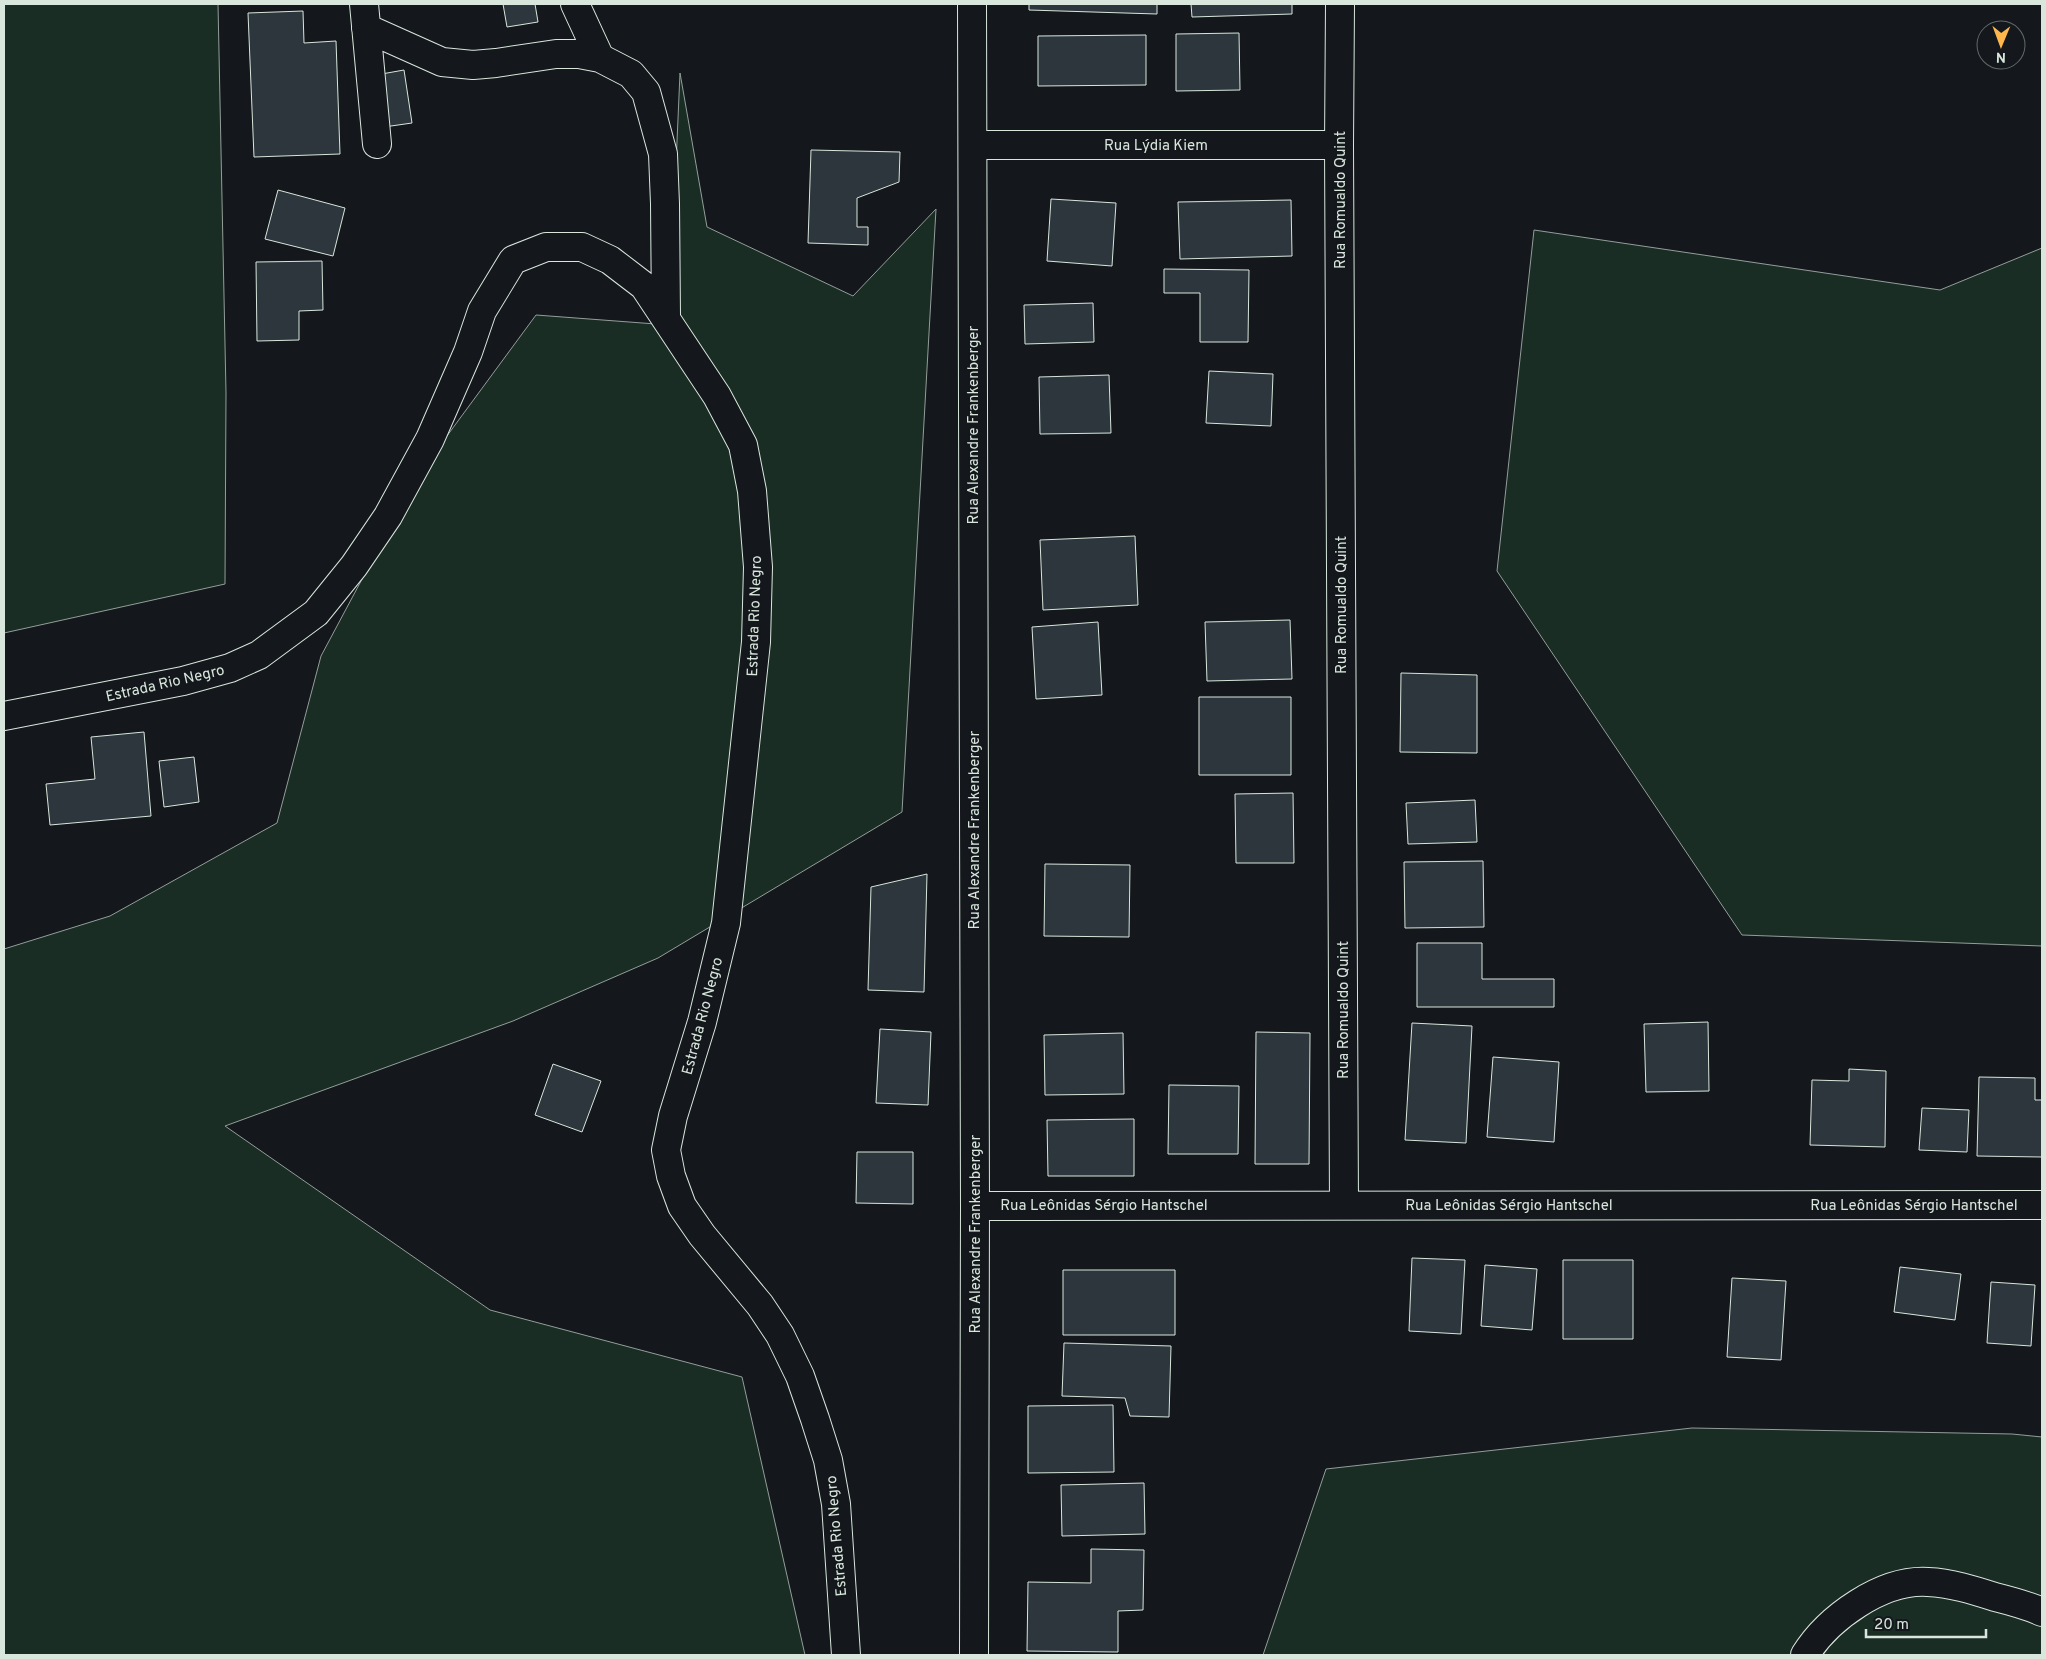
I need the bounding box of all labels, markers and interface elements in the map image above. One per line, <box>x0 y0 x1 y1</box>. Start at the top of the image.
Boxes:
north arrow <box>1976 20 2026 70</box>
text: N <box>1996 48 2006 65</box>
street label: Rua Romualdo Quint <box>1332 131 1351 269</box>
street label: Rua Lýdia Kiem <box>1104 137 1208 156</box>
street label: Rua Alexandre Frankenberger <box>965 325 984 524</box>
street label: Rua Romualdo Quint <box>1333 536 1352 674</box>
street label: Estrada Rio Negro <box>744 555 767 677</box>
street label: Estrada Rio Negro <box>104 662 227 707</box>
street label: Rua Alexandre Frankenberger <box>966 730 985 929</box>
street label: Rua Romualdo Quint <box>1335 941 1354 1079</box>
street label: Estrada Rio Negro <box>679 955 728 1077</box>
street label: Rua Alexandre Frankenberger <box>967 1134 986 1333</box>
street label: Rua Leônidas Sérgio Hantschel <box>1000 1197 1208 1216</box>
street label: Rua Leônidas Sérgio Hantschel <box>1405 1197 1613 1216</box>
street label: Rua Leônidas Sérgio Hantschel <box>1810 1197 2018 1216</box>
street label: Estrada Rio Negro <box>823 1475 852 1597</box>
scale bar <box>1866 1606 1986 1638</box>
text: 20 m <box>1874 1616 1909 1635</box>

